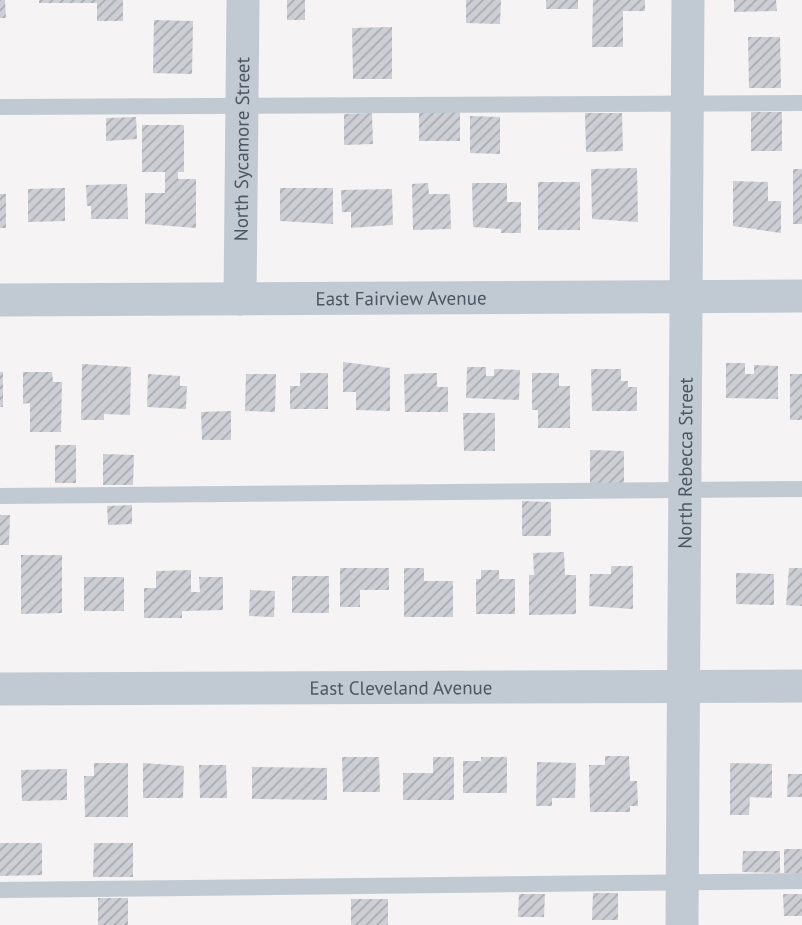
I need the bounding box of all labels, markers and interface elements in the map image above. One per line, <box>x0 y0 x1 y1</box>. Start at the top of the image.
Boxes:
street label: North Sycamore Street <box>229 56 254 241</box>
street label: East Fairview Avenue <box>315 286 487 310</box>
street label: North Rebecca Street <box>672 377 698 549</box>
street label: East Cleveland Avenue <box>309 675 492 700</box>

